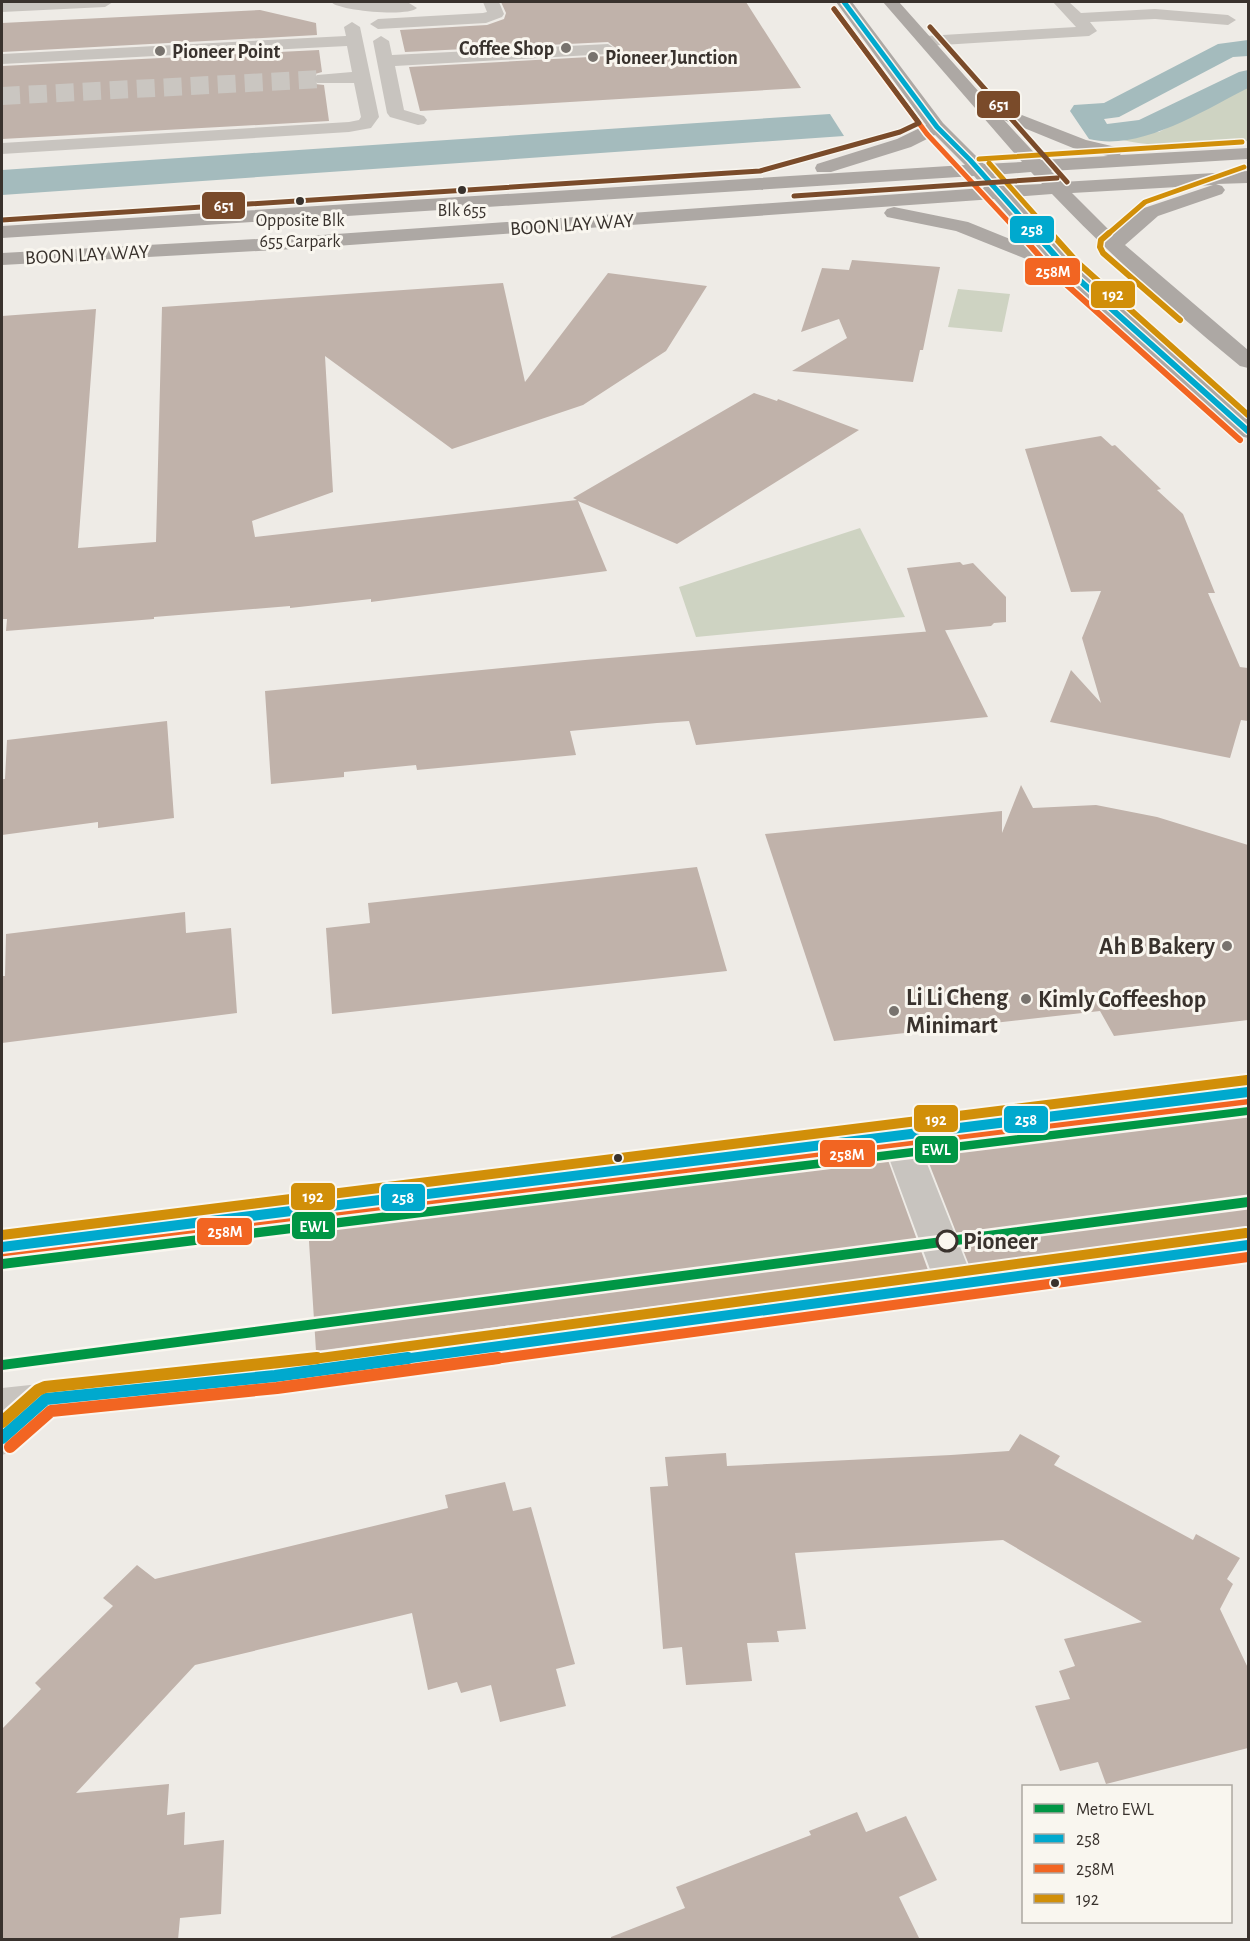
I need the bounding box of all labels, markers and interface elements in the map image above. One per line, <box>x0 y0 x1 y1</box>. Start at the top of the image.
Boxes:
place label: Coffee Shop <box>459 39 554 59</box>
marker: Coffee Shop <box>559 41 573 55</box>
place label: Pioneer Point <box>172 42 281 62</box>
marker: Pioneer Point <box>153 44 167 58</box>
place label: Pioneer Junction <box>605 48 738 68</box>
marker: Pioneer Junction <box>586 50 600 64</box>
line badge: 651 <box>976 90 1021 119</box>
text: 651 <box>989 97 1009 113</box>
marker: Blk 655 <box>456 184 468 196</box>
line badge: 651 <box>201 191 246 220</box>
marker: Opposite Blk 655 Carpark <box>294 195 306 207</box>
text: 651 <box>214 198 234 214</box>
place label: Blk 655 <box>438 202 486 220</box>
street label: BOON LAY WAY <box>509 211 635 239</box>
place label: Opposite Blk 655 Carpark <box>256 212 345 251</box>
line badge: 258 <box>1009 215 1055 244</box>
text: 258 <box>1021 222 1043 238</box>
street label: BOON LAY WAY <box>24 242 150 268</box>
line badge: 258M <box>1024 257 1081 286</box>
text: 258M <box>1035 264 1071 280</box>
line badge: 192 <box>1090 280 1136 309</box>
text: 192 <box>1102 287 1124 303</box>
place label: Ah B Bakery <box>1099 935 1215 959</box>
marker: Ah B Bakery <box>1220 939 1234 953</box>
place label: Li Li Cheng Minimart <box>906 986 1009 1038</box>
place label: Kimly Coffeeshop <box>1038 988 1206 1012</box>
marker: Kimly Coffeeshop <box>1019 992 1033 1006</box>
marker: Li Li Cheng Minimart <box>887 1004 901 1018</box>
line badge: 192 <box>913 1104 959 1133</box>
line badge: 258 <box>1003 1105 1049 1134</box>
text: 192 <box>925 1112 947 1128</box>
text: 258 <box>1015 1112 1037 1128</box>
line badge: EWL <box>914 1135 959 1164</box>
line badge: 258M <box>819 1139 876 1168</box>
text: EWL <box>921 1142 951 1158</box>
text: 258M <box>829 1147 865 1163</box>
unlabelled marker <box>612 1152 624 1164</box>
line badge: 192 <box>290 1182 336 1211</box>
line badge: 258 <box>380 1183 426 1212</box>
text: 192 <box>302 1189 324 1205</box>
text: 258 <box>392 1190 414 1206</box>
line badge: EWL <box>291 1211 336 1240</box>
line badge: 258M <box>196 1217 253 1246</box>
text: EWL <box>299 1219 329 1235</box>
text: 258M <box>207 1224 243 1240</box>
marker: Pioneer <box>936 1230 958 1252</box>
place label: Pioneer <box>963 1230 1039 1254</box>
unlabelled marker <box>1049 1277 1061 1289</box>
legend <box>1022 1785 1232 1923</box>
text: Metro EWL <box>1076 1801 1154 1819</box>
text: 258 <box>1076 1831 1100 1849</box>
text: 258M <box>1076 1861 1114 1879</box>
text: 192 <box>1076 1891 1099 1909</box>

